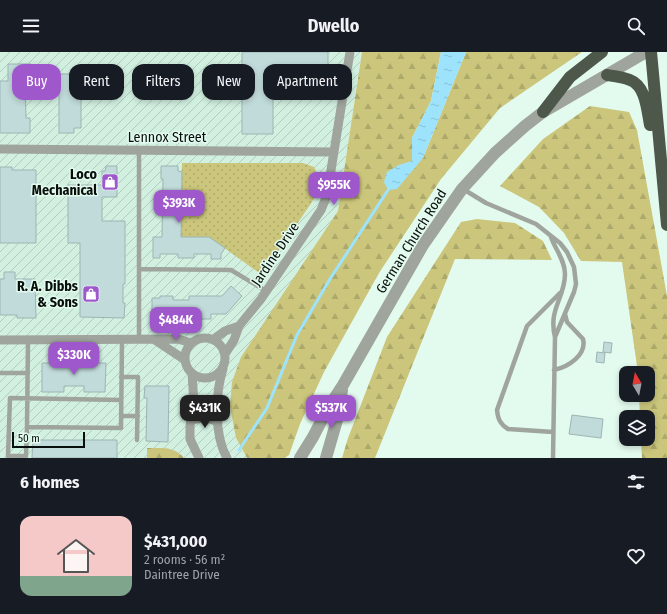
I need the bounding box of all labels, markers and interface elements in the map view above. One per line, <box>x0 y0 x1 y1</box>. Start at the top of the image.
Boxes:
icon: menu <box>20 15 42 37</box>
text: Dwello <box>308 15 359 37</box>
icon: search <box>625 15 647 37</box>
chip: Buy <box>12 64 61 100</box>
chip: Rent <box>69 64 124 100</box>
chip: Filters <box>132 64 194 100</box>
chip: New <box>202 64 255 100</box>
chip: Apartment <box>263 64 352 100</box>
street label: Lennox Street <box>128 129 207 146</box>
place label: Loco Mechanical <box>32 166 98 199</box>
shop icon: Loco Mechanical <box>100 172 120 192</box>
pin: $955K <box>306 172 362 206</box>
text: $955K <box>317 177 351 192</box>
street label: German Church Road <box>372 186 450 297</box>
pin: $393K <box>151 190 207 224</box>
text: $393K <box>163 195 195 210</box>
street label: Jardine Drive <box>248 219 303 289</box>
place label: R. A. Dibbs & Sons <box>17 278 78 311</box>
shop icon: R. A. Dibbs & Sons <box>81 284 101 304</box>
pin: $484K <box>148 307 204 341</box>
text: $484K <box>159 312 193 327</box>
pin: $330K <box>46 342 102 376</box>
text: $330K <box>57 347 91 362</box>
north arrow <box>619 366 655 402</box>
map controls <box>619 366 655 446</box>
pin: $431K <box>177 395 233 429</box>
pin: $537K <box>303 395 359 429</box>
text: $431K <box>189 400 221 415</box>
text: $537K <box>315 400 347 415</box>
button: layers <box>619 410 655 446</box>
scale bar <box>12 430 85 449</box>
text: 50 m <box>18 432 40 445</box>
icon: filters <box>625 471 647 493</box>
text: 6 homes <box>20 472 79 493</box>
text: $431,000 <box>144 531 207 552</box>
icon: home <box>52 532 100 580</box>
icon: heart <box>625 545 647 567</box>
text: 2 rooms · 56 m² <box>144 552 225 567</box>
text: Daintree Drive <box>144 567 220 582</box>

